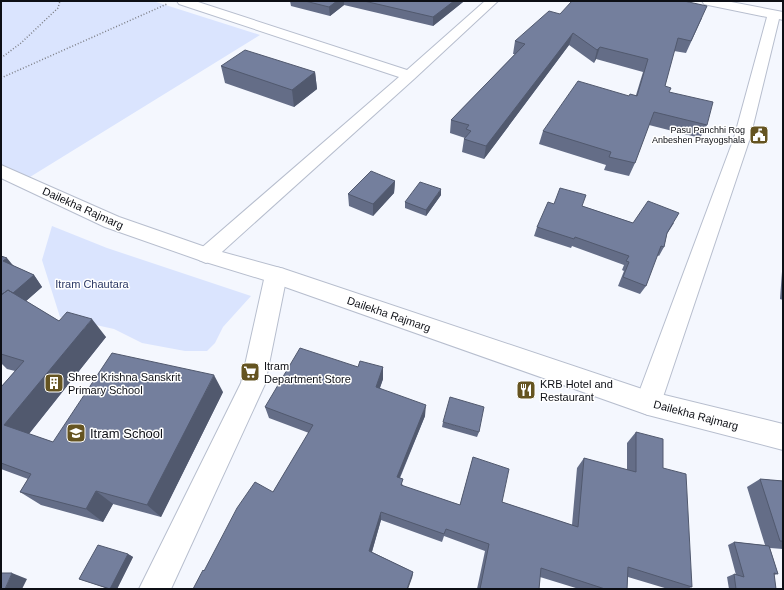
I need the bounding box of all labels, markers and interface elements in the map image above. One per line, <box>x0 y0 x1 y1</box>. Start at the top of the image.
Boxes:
public building icon: Pasu Panchhi Rog Anbeshen Prayogshala <box>748 124 770 146</box>
place label: Pasu Panchhi Rog Anbeshen Prayogshala <box>652 125 745 145</box>
street label: Dailekha Rajmarg <box>41 185 125 231</box>
park label: Itram Chautara <box>55 278 130 290</box>
street label: Dailekha Rajmarg <box>346 294 432 334</box>
place label: Itram Department Store <box>264 360 351 385</box>
supermarket icon: Itram Department Store <box>239 361 261 383</box>
place label: Shree Krishna Sanskrit Primary School <box>68 371 181 396</box>
building icon: Shree Krishna Sanskrit Primary School <box>43 372 65 394</box>
place label: KRB Hotel and Restaurant <box>540 378 613 403</box>
restaurant icon: KRB Hotel and Restaurant <box>515 379 537 401</box>
street label: Dailekha Rajmarg <box>652 398 740 432</box>
school or university icon: Itram School <box>65 422 87 444</box>
place label: Itram School <box>90 426 163 441</box>

